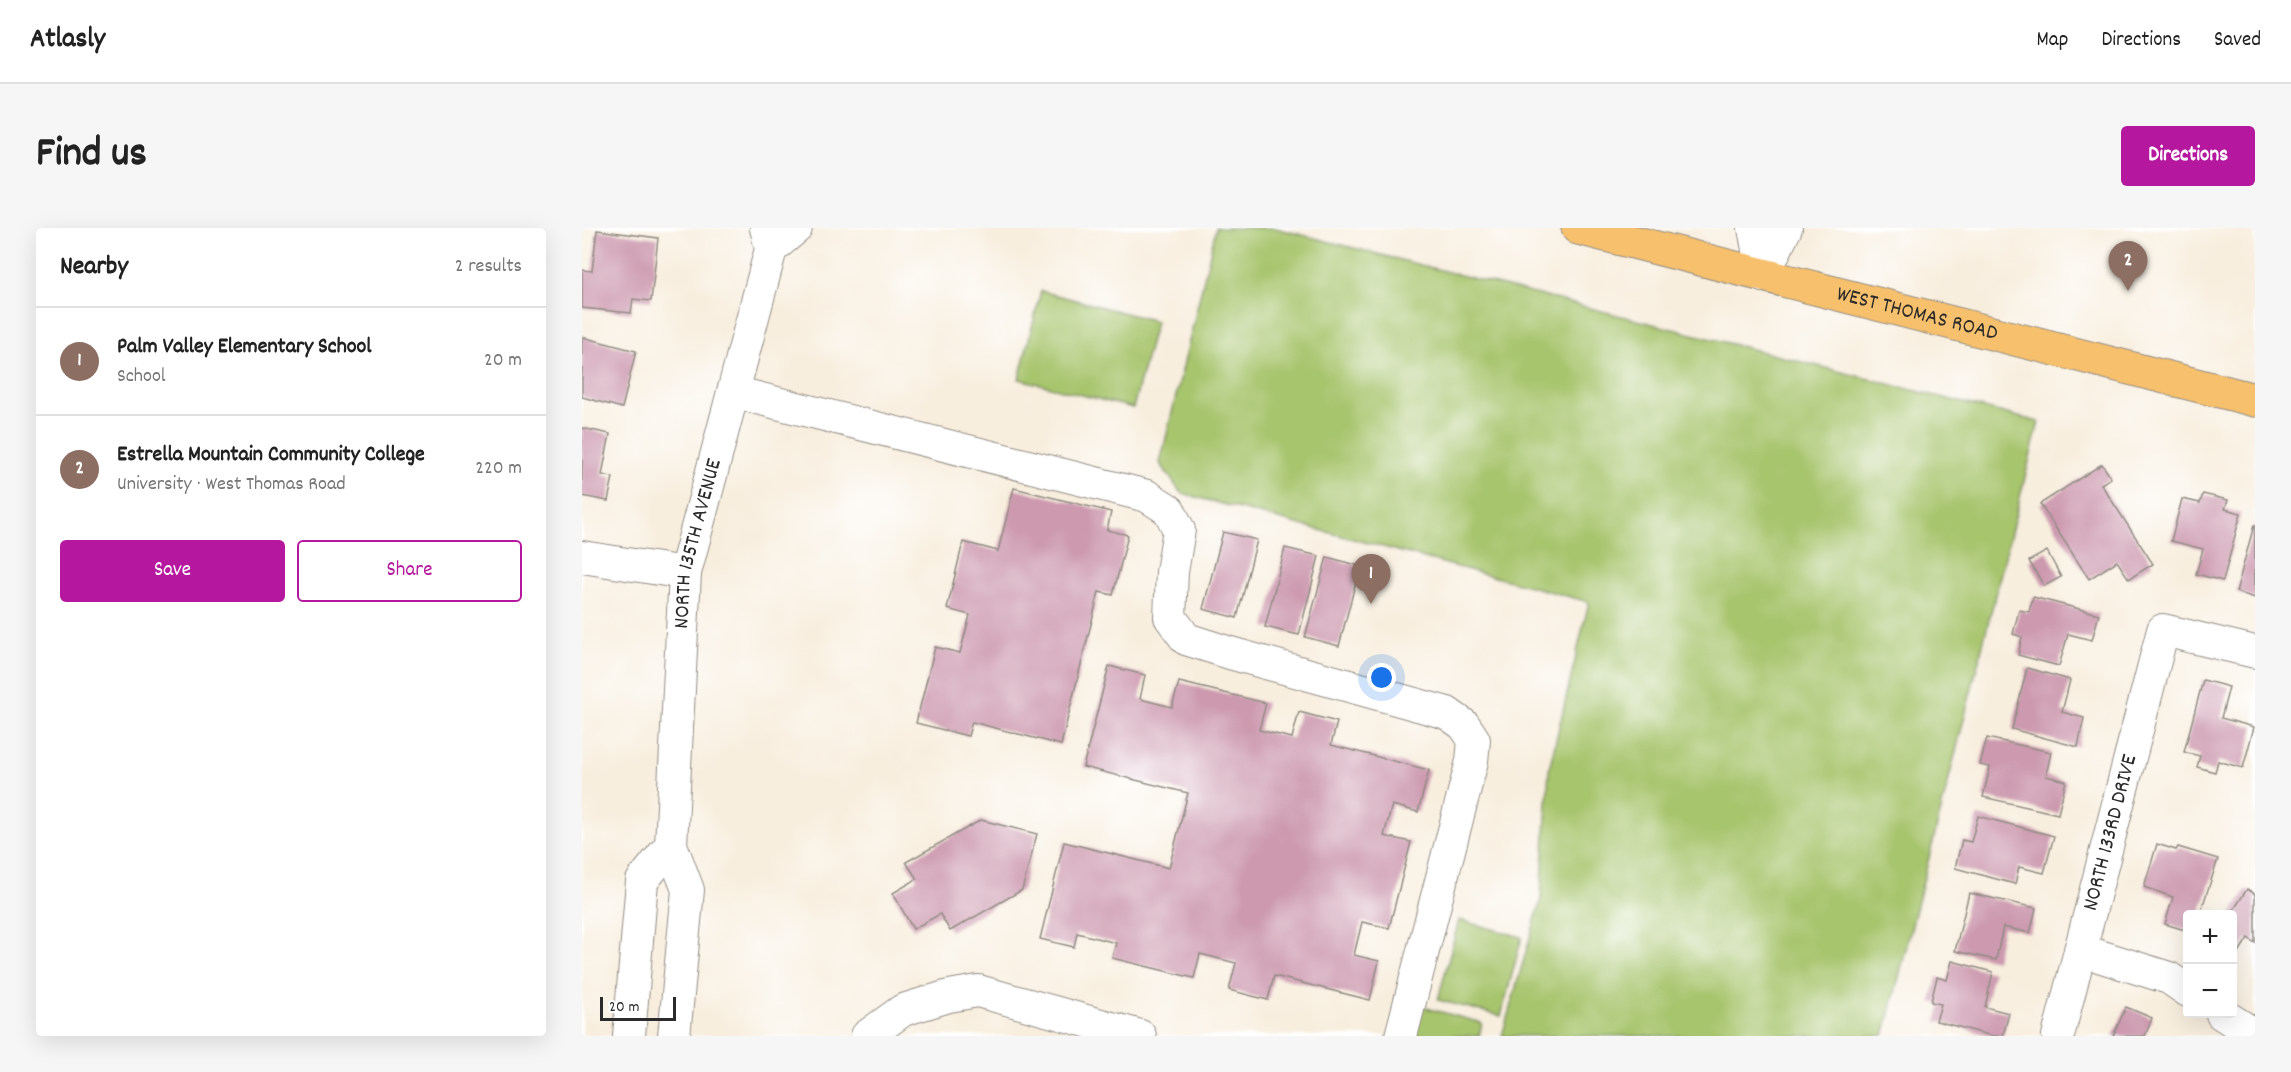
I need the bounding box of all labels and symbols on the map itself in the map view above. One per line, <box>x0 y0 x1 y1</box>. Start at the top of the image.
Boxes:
pin: 2 <box>2108 242 2148 291</box>
street label: WEST THOMAS ROAD <box>1833 279 2001 350</box>
street label: NORTH 135TH AVENUE <box>667 455 730 630</box>
pin: 1 <box>1352 554 1390 604</box>
your location <box>1367 663 1396 692</box>
street label: NORTH 133RD DRIVE <box>2075 751 2146 914</box>
scale bar <box>600 994 676 1022</box>

